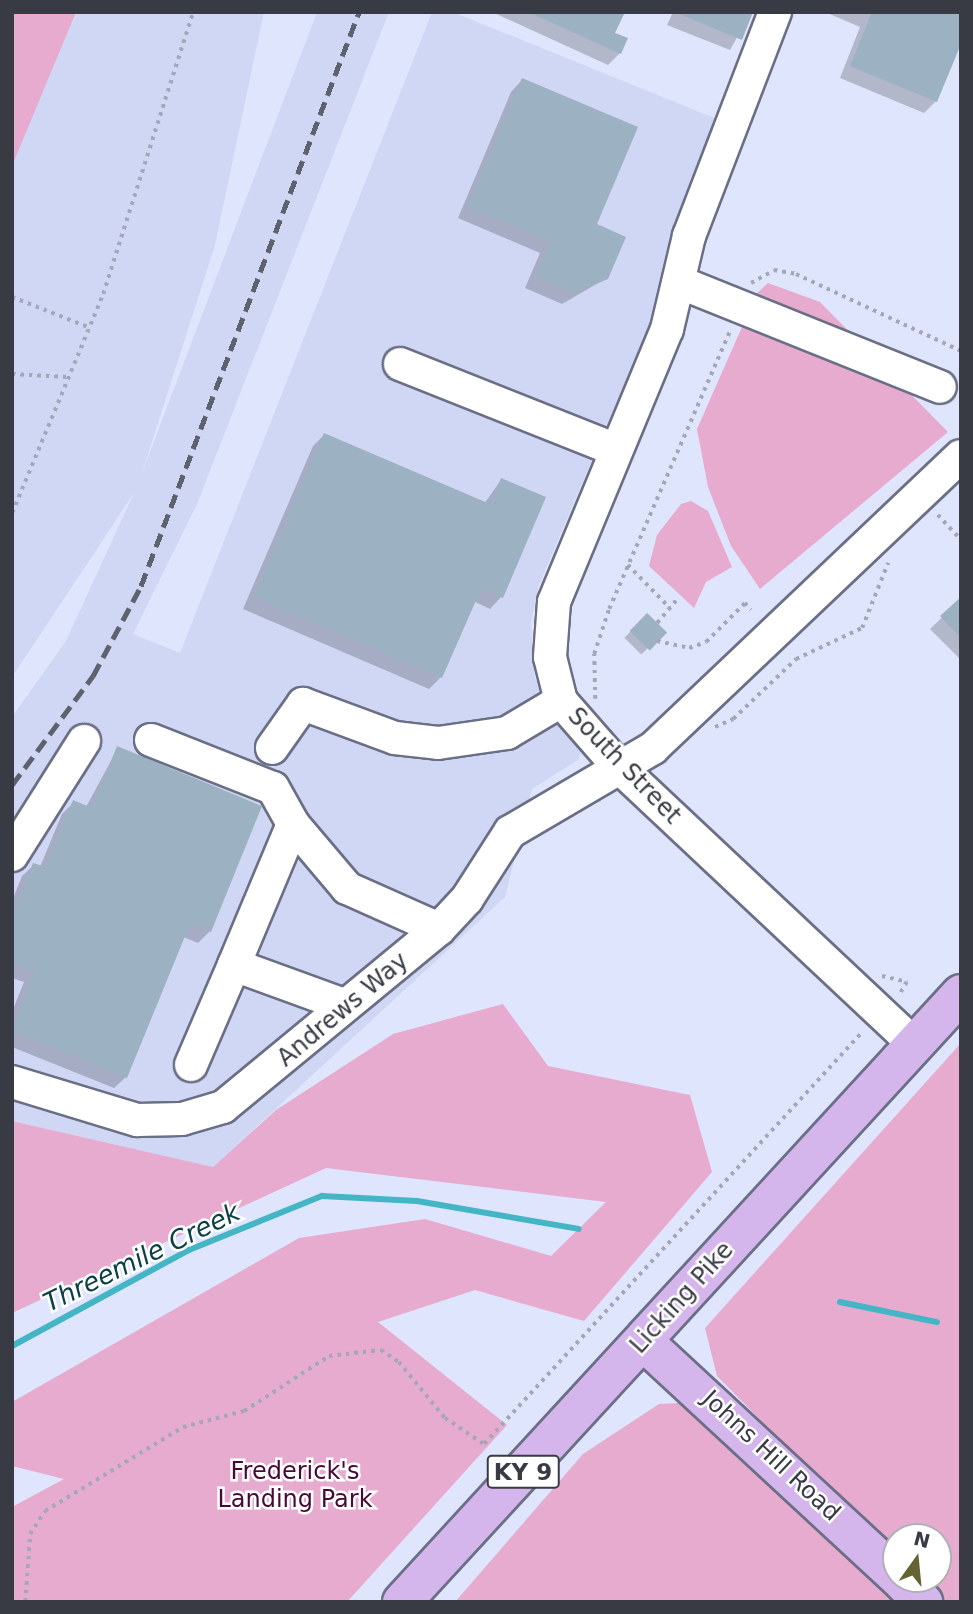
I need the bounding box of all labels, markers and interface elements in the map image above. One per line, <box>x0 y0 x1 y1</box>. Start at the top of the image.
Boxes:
street label: South Street <box>561 702 687 830</box>
street label: Andrews Way <box>272 947 414 1073</box>
water label: Threemile Creek <box>39 1197 245 1319</box>
street label: Licking Pike <box>624 1236 740 1360</box>
street label: Johns Hill Road <box>696 1385 846 1527</box>
road number: KY 9 <box>486 1452 560 1492</box>
park label: Frederick's Landing Park <box>217 1458 373 1514</box>
north arrow <box>882 1523 952 1593</box>
text: N <box>911 1527 932 1552</box>

